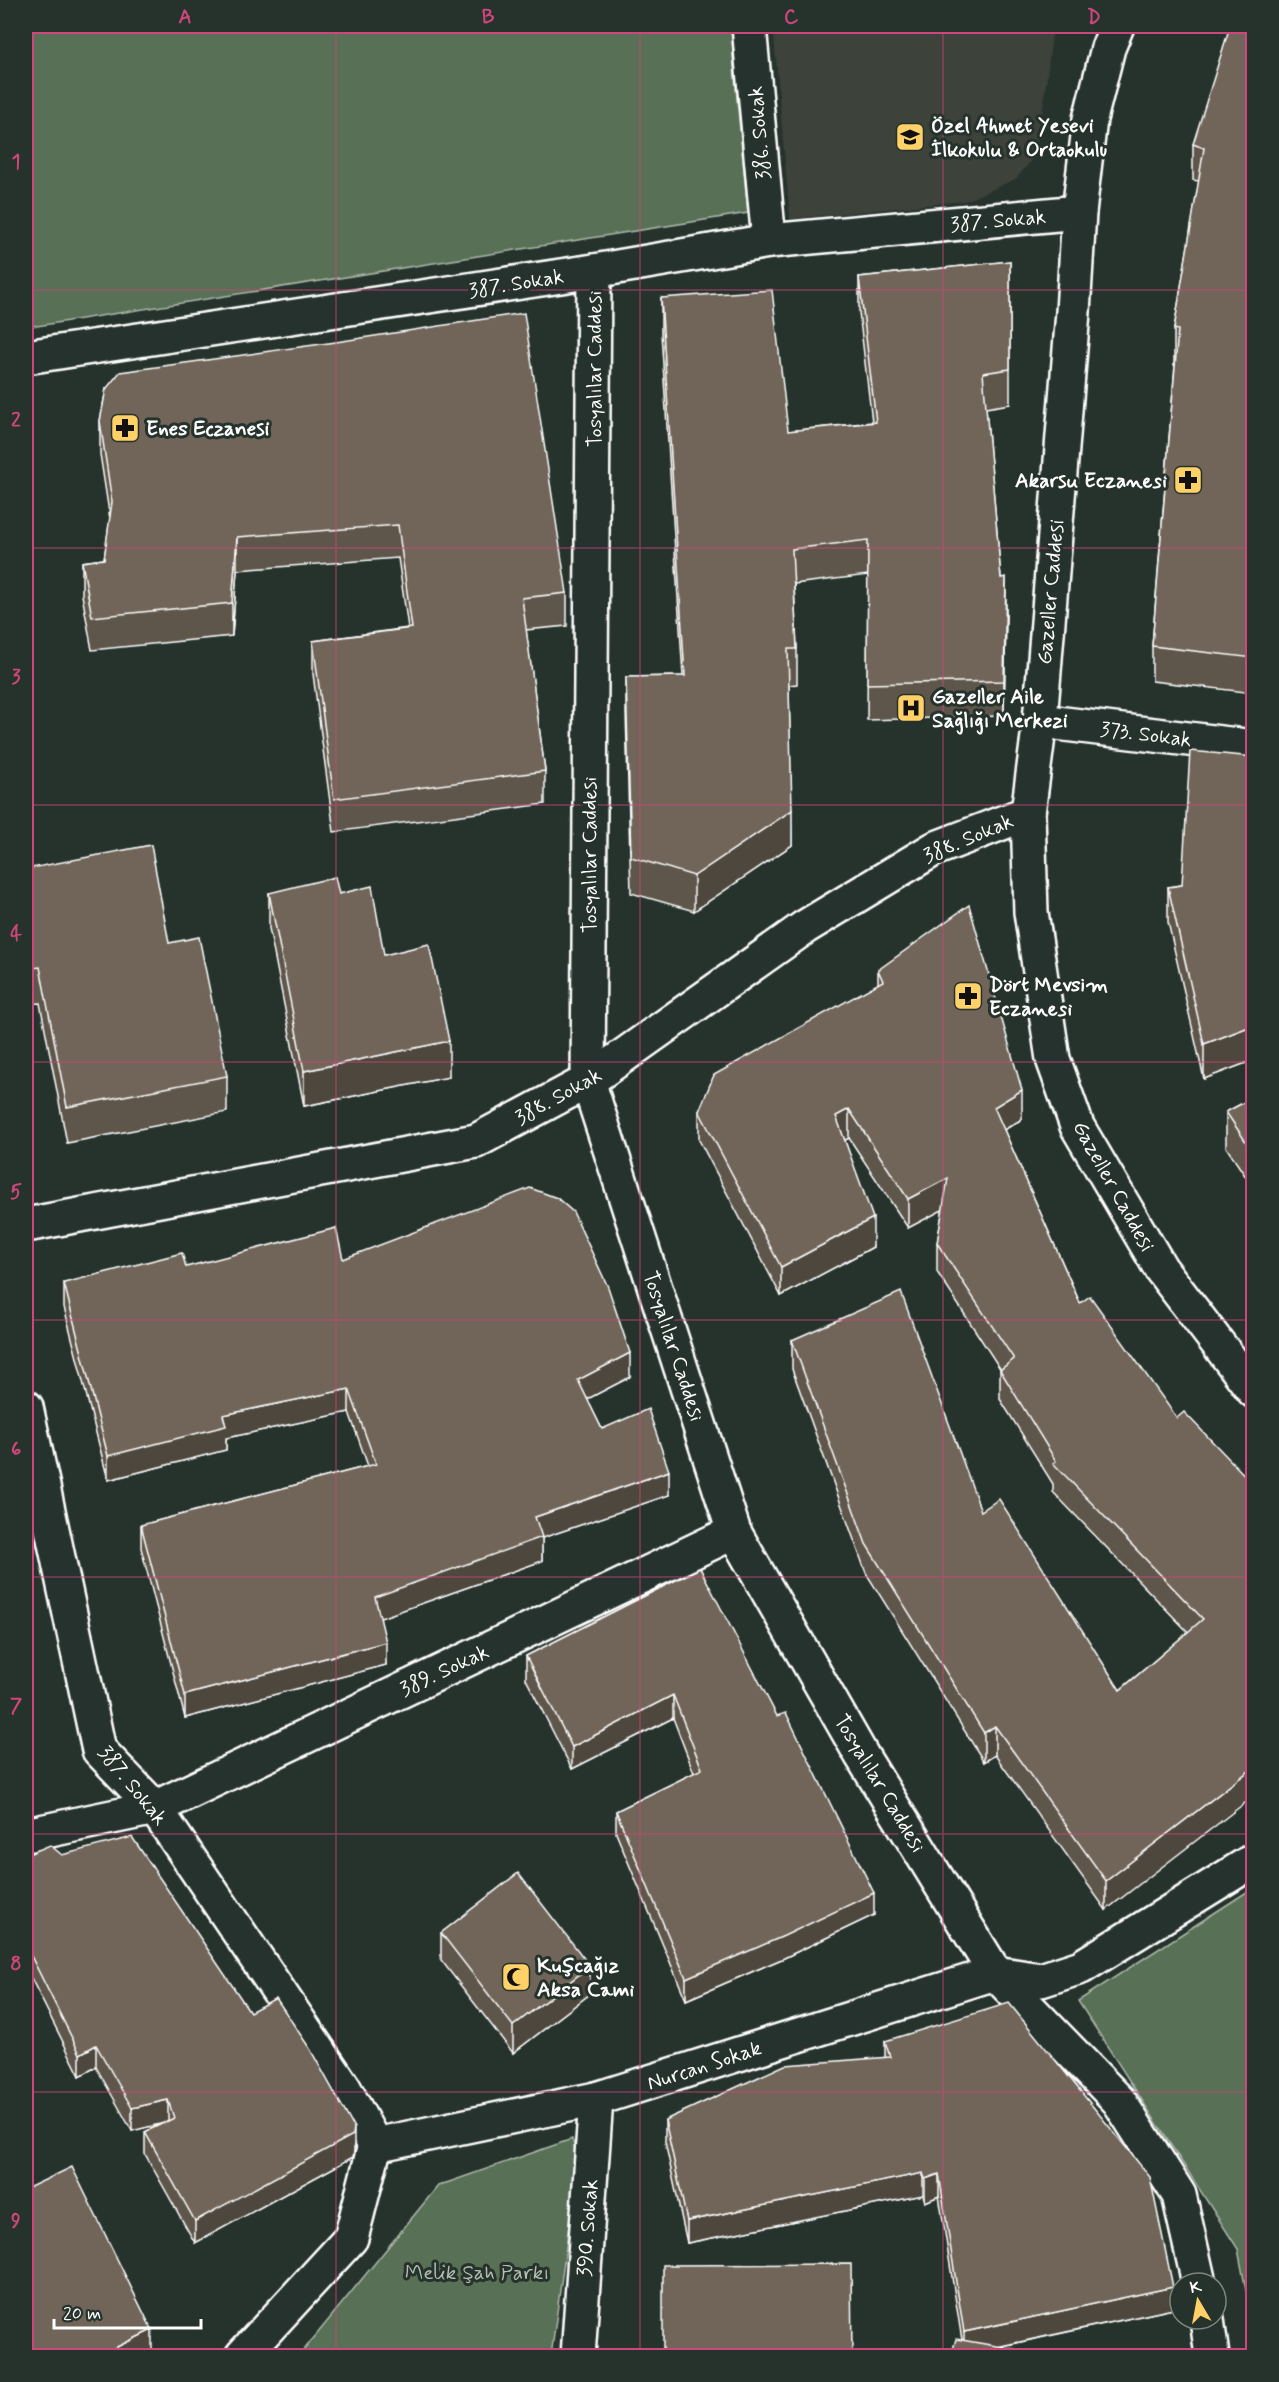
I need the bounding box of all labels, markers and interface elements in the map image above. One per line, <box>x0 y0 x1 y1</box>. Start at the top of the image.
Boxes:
text: A <box>178 4 192 31</box>
text: B <box>482 4 495 31</box>
text: C <box>784 4 799 31</box>
text: D <box>1087 4 1101 31</box>
street label: 386. Sokak <box>742 85 778 181</box>
place label: Özel Ahmet Yesevi İlkokulu & Ortaokulu <box>931 112 1107 164</box>
school or university icon: Özel Ahmet Yesevi İlkokulu & Ortaokulu <box>894 121 926 153</box>
text: 1 <box>12 149 20 176</box>
street label: 387. Sokak <box>949 203 1047 239</box>
street label: 387. Sokak <box>467 263 566 305</box>
street label: Tosyalılar Caddesi <box>581 290 609 447</box>
text: 2 <box>11 407 21 434</box>
pharmacy icon: Enes Eczanesi <box>109 412 141 444</box>
place label: Enes Eczanesi <box>146 415 269 443</box>
pharmacy icon: Akarsu Eczanesi <box>1172 464 1204 496</box>
place label: Akarsu Eczanesi <box>1015 467 1167 495</box>
street label: Gazeller Caddesi <box>1031 518 1071 666</box>
text: 3 <box>11 664 21 691</box>
place label: Gazeller Aile Sağlığı Merkezi <box>932 683 1068 735</box>
hospital icon: Gazeller Aile Sağlığı Merkezi <box>895 692 927 724</box>
street label: 373. Sokak <box>1099 716 1193 754</box>
street label: Tosyalılar Caddesi <box>576 776 604 933</box>
street label: 388. Sokak <box>919 807 1018 870</box>
text: 4 <box>10 921 22 948</box>
place label: Dört Mevsim Eczanesi <box>989 971 1108 1023</box>
pharmacy icon: Dört Mevsim Eczanesi <box>952 980 984 1012</box>
street label: 388. Sokak <box>510 1061 607 1132</box>
street label: Gazeller Caddesi <box>1066 1116 1161 1257</box>
text: 5 <box>10 1179 22 1206</box>
street label: Tosyalılar Caddesi <box>636 1268 711 1425</box>
text: 6 <box>11 1436 21 1463</box>
street label: 389. Sokak <box>395 1638 493 1704</box>
text: 7 <box>10 1693 22 1720</box>
street label: Tosyalılar Caddesi <box>827 1709 932 1858</box>
street label: 387. Sokak <box>91 1740 173 1832</box>
text: 8 <box>10 1951 22 1978</box>
place label: Kuşcağız Aksa Cami <box>537 1952 634 2004</box>
mosque icon: Kuşcağız Aksa Cami <box>500 1961 532 1993</box>
street label: Nurcan Sokak <box>644 2034 765 2098</box>
street label: 390. Sokak <box>571 2178 605 2278</box>
text: 9 <box>11 2208 21 2235</box>
park label: Melik Şah Parkı <box>405 2259 549 2287</box>
north arrow <box>1168 2271 1228 2331</box>
text: K <box>1188 2276 1204 2299</box>
scale bar <box>54 2292 201 2330</box>
text: 20 m <box>63 2302 101 2326</box>

